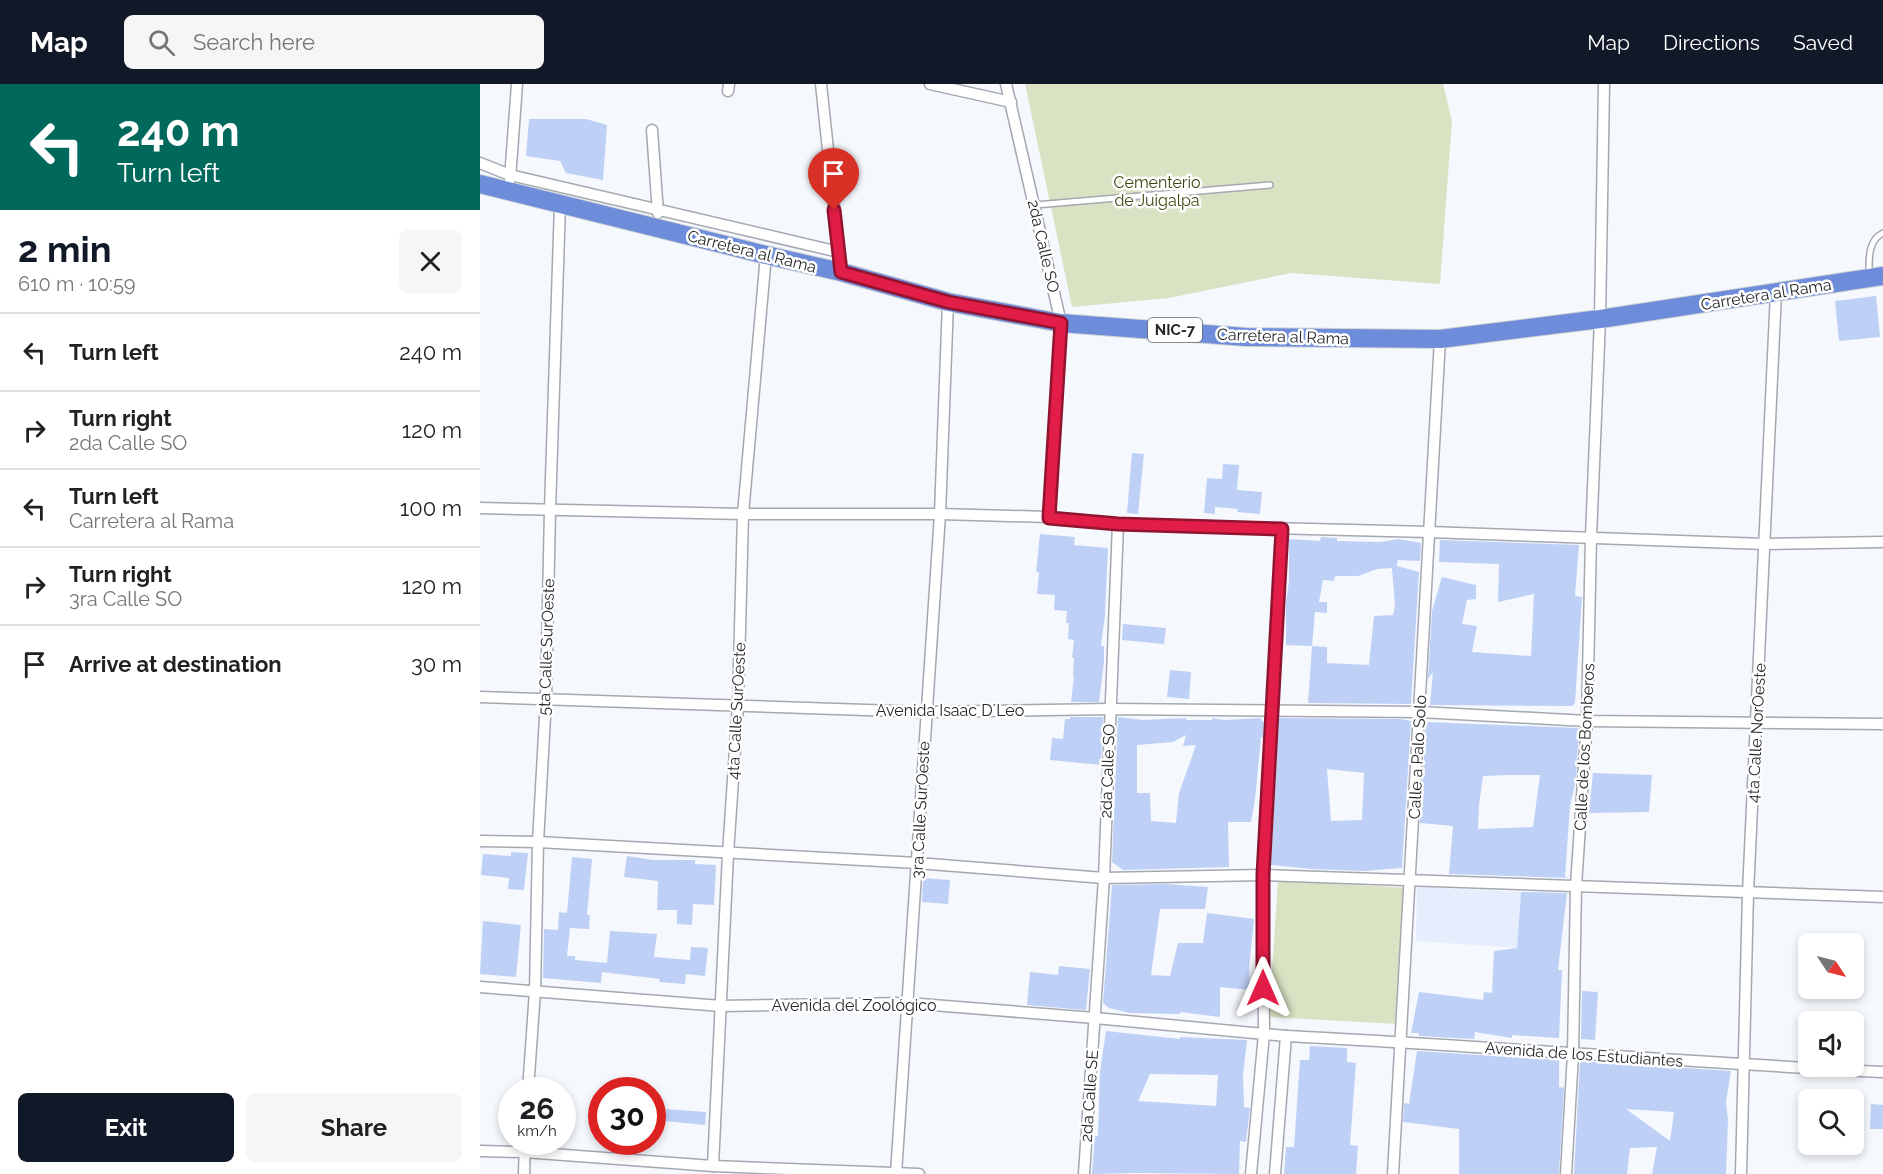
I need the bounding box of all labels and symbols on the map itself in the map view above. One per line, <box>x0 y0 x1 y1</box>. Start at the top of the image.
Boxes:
pin <box>808 148 859 210</box>
park label: Cementerio de Juigalpa <box>1114 173 1200 210</box>
street label: 2da Calle SO <box>1024 198 1063 294</box>
street label: Carretera al Rama <box>685 226 818 277</box>
street label: Carretera al Rama <box>1699 275 1833 314</box>
road number: NIC-7 <box>1148 318 1202 342</box>
street label: Carretera al Rama <box>1217 325 1349 348</box>
street label: 5ta Calle SurOeste <box>535 578 558 716</box>
street label: 4ta Calle SurOeste <box>723 642 750 780</box>
street label: Calle de los Bomberos <box>1571 663 1598 831</box>
street label: 4ta Calle NorOeste <box>1743 663 1770 803</box>
street label: Calle a Palo Solo <box>1405 694 1430 820</box>
street label: Avenida Isaac D´Leo <box>876 701 1024 720</box>
street label: 2da Calle SO <box>1096 723 1119 819</box>
street label: 3ra Calle SurOeste <box>907 741 934 879</box>
north arrow <box>1798 933 1864 999</box>
position arrow <box>1231 956 1295 1020</box>
street label: Avenida del Zoológico <box>771 996 937 1015</box>
street label: Avenida de los Estudiantes <box>1484 1038 1684 1071</box>
street label: 2da Calle SE <box>1077 1049 1102 1143</box>
speed limit sign: 30 <box>588 1077 666 1155</box>

